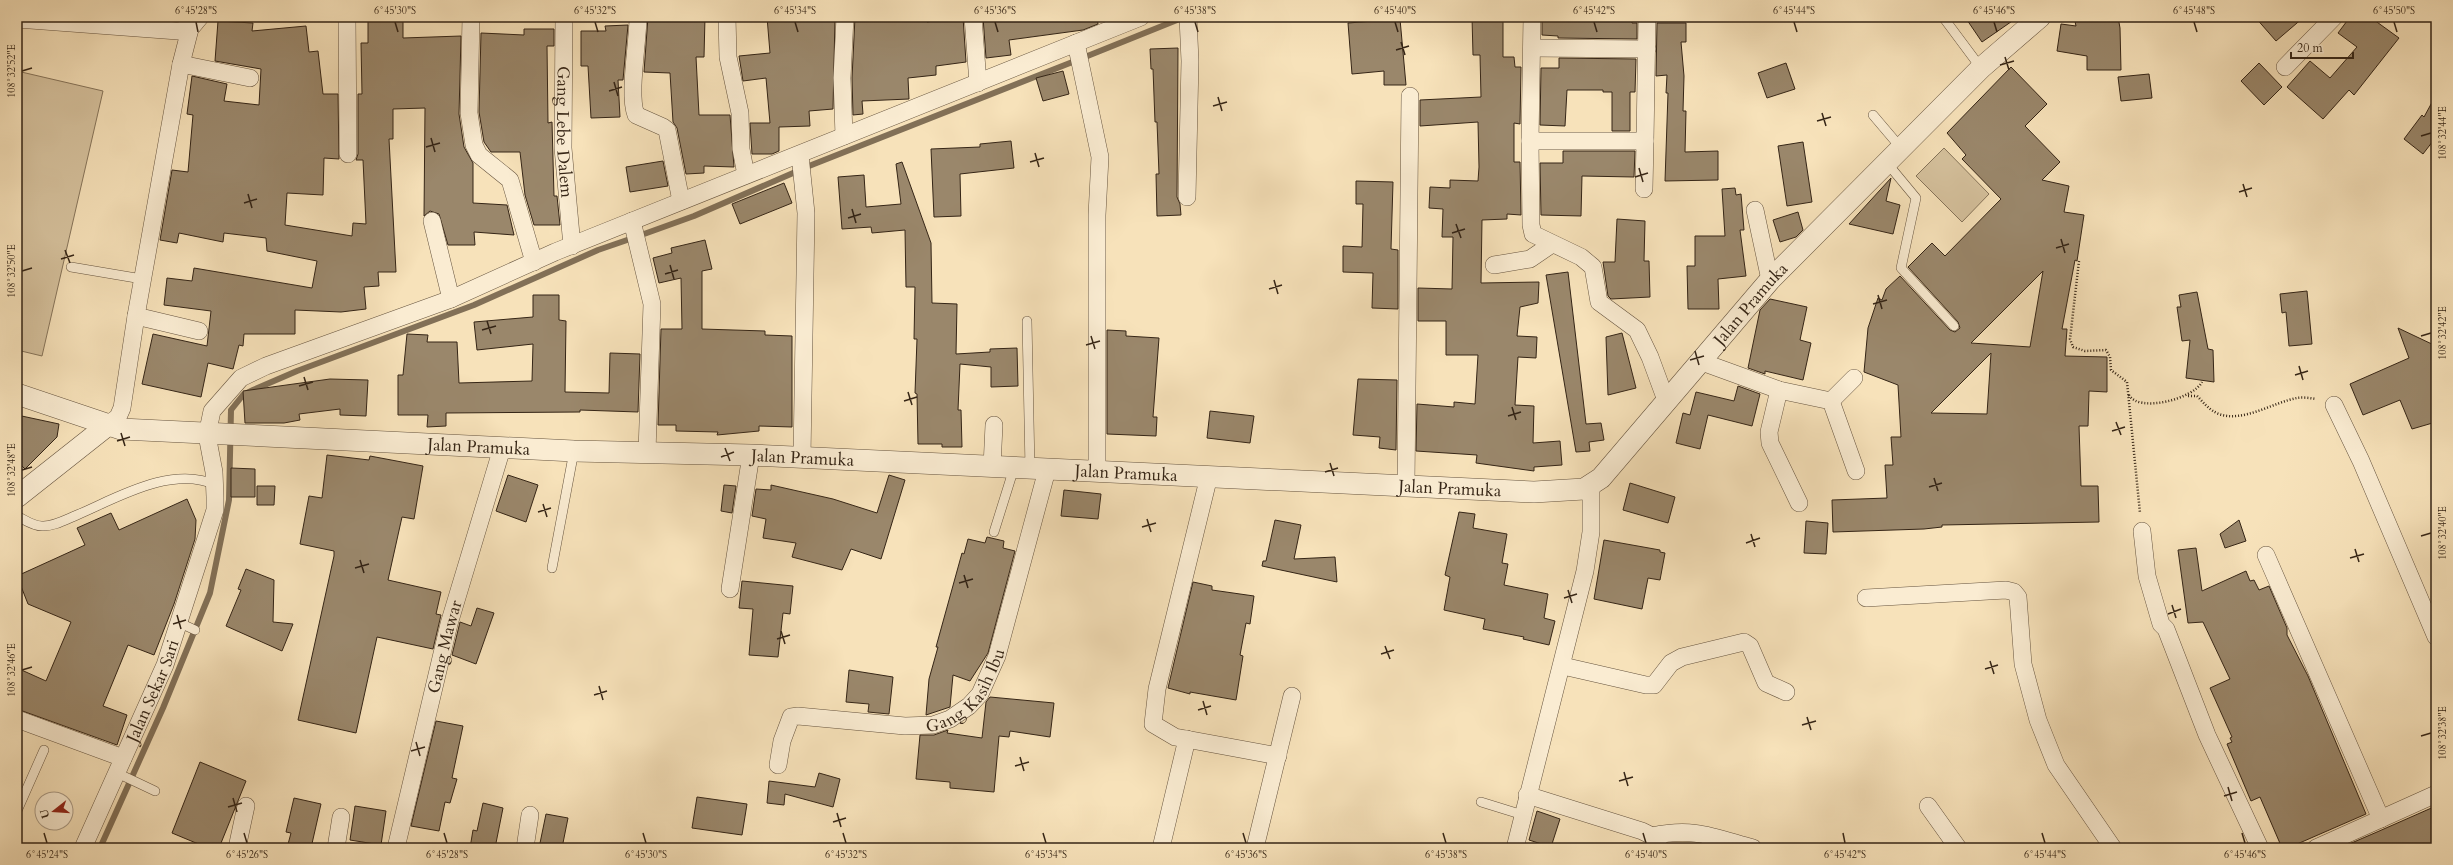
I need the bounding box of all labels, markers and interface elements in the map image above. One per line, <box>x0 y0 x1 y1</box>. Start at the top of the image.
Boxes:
text: 6°45'28"S <box>175 4 217 18</box>
text: 6°45'30"S <box>374 4 416 18</box>
text: 6°45'32"S <box>574 4 616 18</box>
text: 6°45'34"S <box>774 4 816 18</box>
text: 6°45'36"S <box>974 4 1016 18</box>
text: 6°45'38"S <box>1174 4 1216 18</box>
text: 6°45'40"S <box>1374 4 1416 18</box>
text: 6°45'42"S <box>1573 4 1615 18</box>
text: 6°45'44"S <box>1773 4 1815 18</box>
text: 6°45'46"S <box>1973 4 2015 18</box>
text: 6°45'48"S <box>2173 4 2215 18</box>
text: 6°45'50"S <box>2373 4 2415 18</box>
scale bar <box>2291 34 2353 60</box>
text: 20 m <box>2297 40 2324 56</box>
text: 108°32'52"E <box>5 44 19 98</box>
street label: Gang Lebe Dalem <box>551 66 579 199</box>
text: 108°32'44"E <box>2436 106 2450 160</box>
text: 108°32'50"E <box>5 244 19 298</box>
street label: Jalan Pramuka <box>1706 257 1793 353</box>
text: 108°32'42"E <box>2436 306 2450 360</box>
street label: Jalan Pramuka <box>424 433 531 461</box>
text: 108°32'48"E <box>5 443 19 497</box>
street label: Jalan Pramuka <box>748 444 855 472</box>
street label: Jalan Pramuka <box>1071 459 1179 487</box>
street label: Jalan Pramuka <box>1395 474 1502 502</box>
text: 108°32'40"E <box>2436 506 2450 560</box>
street label: Gang Mawar <box>422 597 468 696</box>
street label: Jalan Sekar Sari <box>120 636 185 749</box>
text: 108°32'46"E <box>5 643 19 697</box>
street label: Gang Kasih Ibu <box>925 646 1010 737</box>
text: 108°32'38"E <box>2436 706 2450 760</box>
north arrow <box>34 791 74 831</box>
text: U <box>36 807 53 820</box>
text: 6°45'24"S <box>26 848 68 862</box>
text: 6°45'26"S <box>226 848 268 862</box>
text: 6°45'28"S <box>426 848 468 862</box>
text: 6°45'30"S <box>625 848 667 862</box>
text: 6°45'32"S <box>825 848 867 862</box>
text: 6°45'34"S <box>1025 848 1067 862</box>
text: 6°45'36"S <box>1225 848 1267 862</box>
text: 6°45'38"S <box>1425 848 1467 862</box>
text: 6°45'40"S <box>1625 848 1667 862</box>
text: 6°45'42"S <box>1824 848 1866 862</box>
text: 6°45'44"S <box>2024 848 2066 862</box>
text: 6°45'46"S <box>2224 848 2266 862</box>

